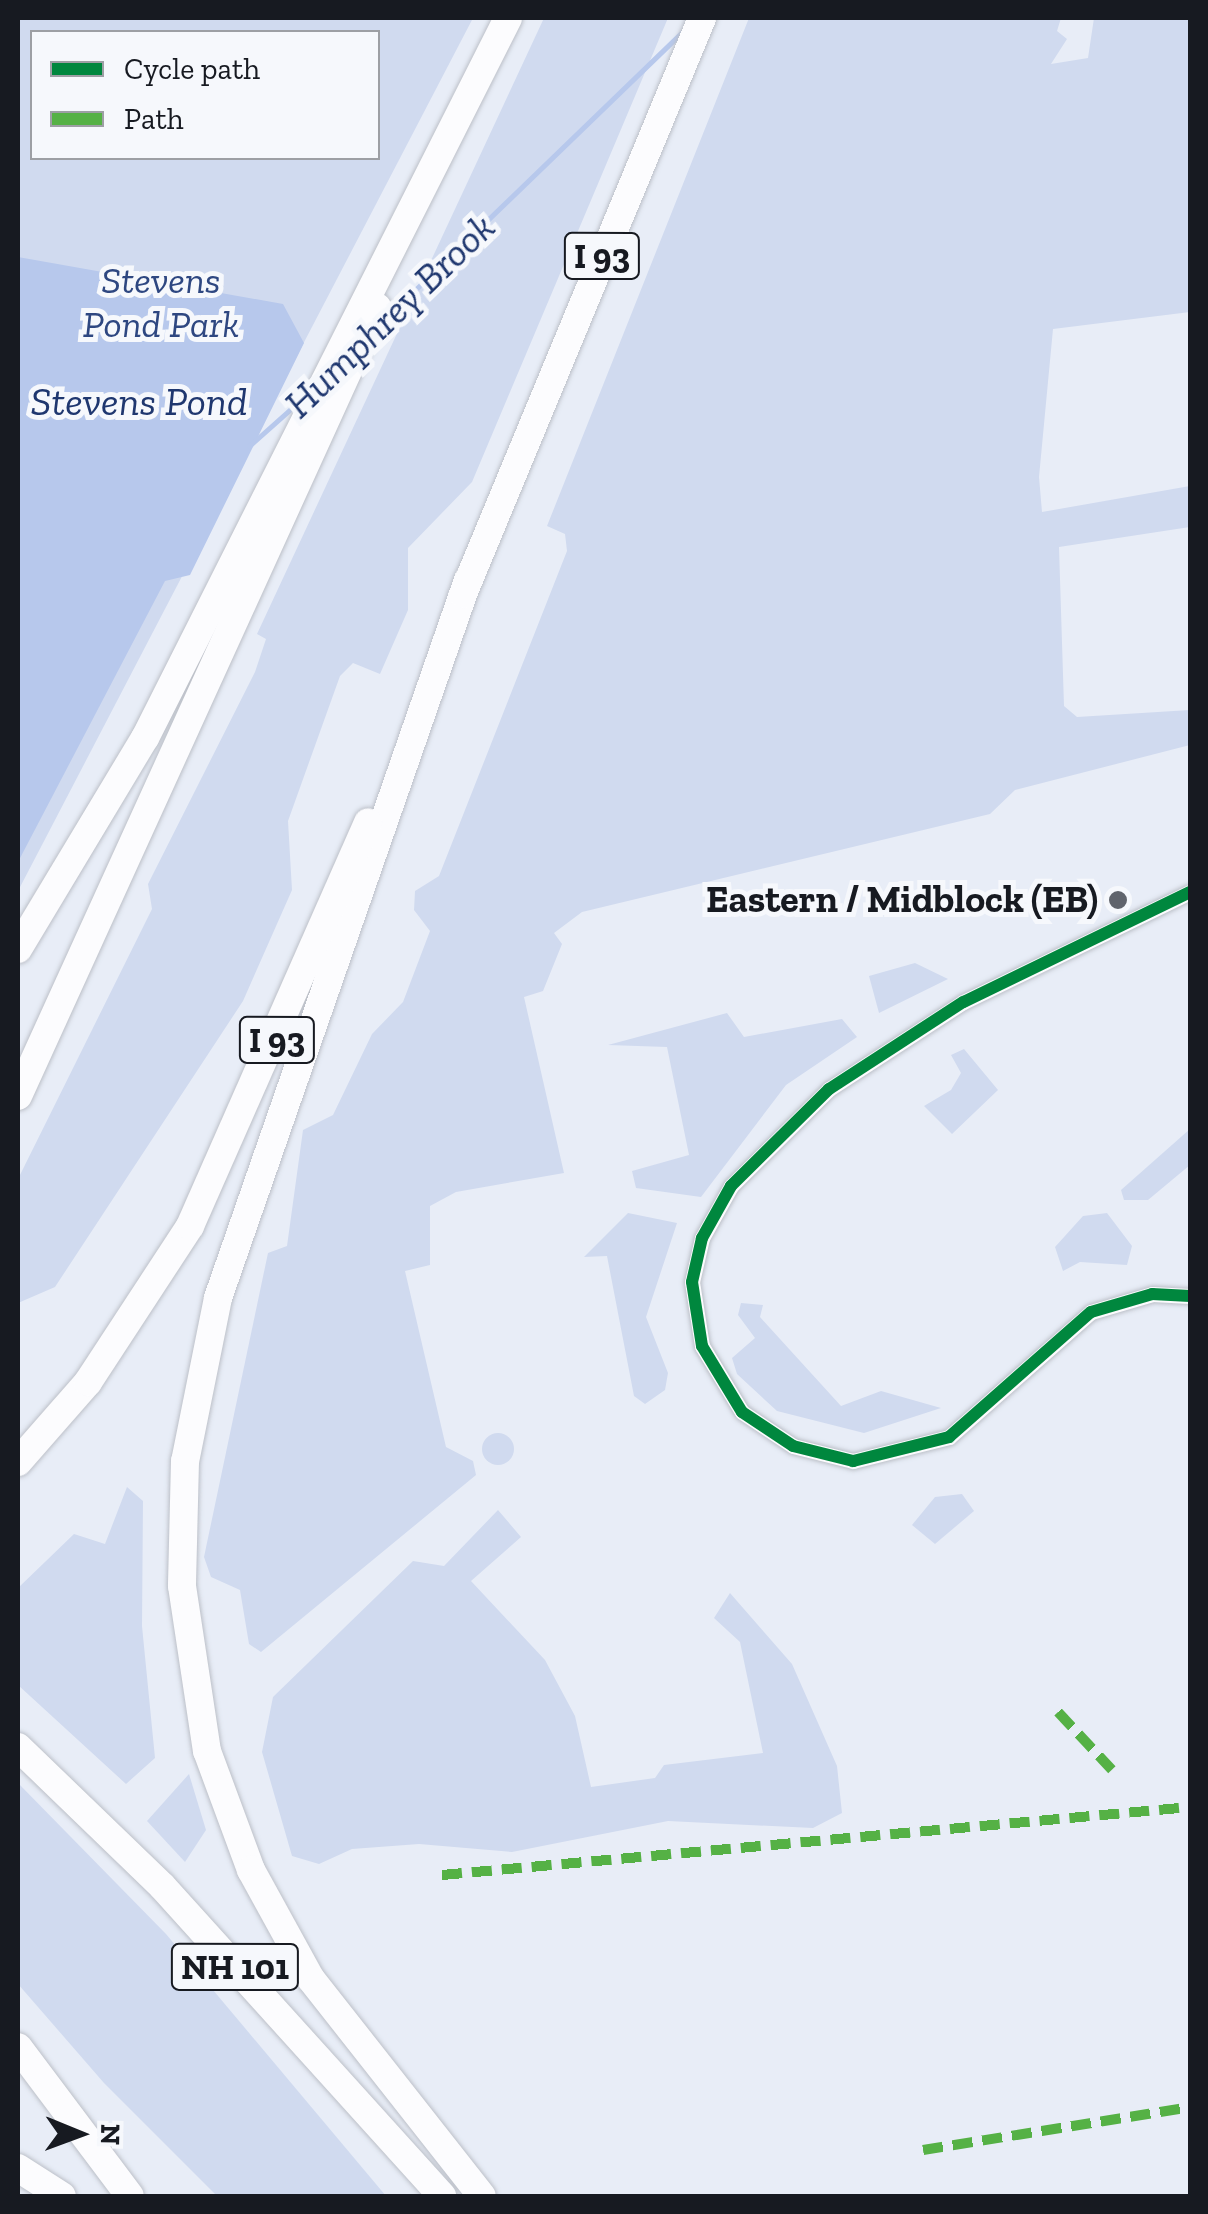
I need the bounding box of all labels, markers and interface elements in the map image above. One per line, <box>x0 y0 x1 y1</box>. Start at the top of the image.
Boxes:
legend <box>30 30 380 160</box>
text: Cycle path <box>124 51 260 87</box>
text: Path <box>124 101 183 137</box>
water label: Humphrey Brook <box>274 203 504 427</box>
road number: I 93 <box>562 226 642 286</box>
park label: Stevens Pond Park <box>83 258 239 348</box>
water label: Stevens Pond <box>31 377 247 425</box>
place label: Eastern / Midblock (EB) <box>706 877 1098 923</box>
marker: Eastern / Midblock (EB) <box>1107 889 1129 911</box>
road number: I 93 <box>237 1010 317 1070</box>
road number: NH 101 <box>170 1937 300 1997</box>
north arrow <box>30 2084 130 2184</box>
text: N <box>94 2124 127 2145</box>

